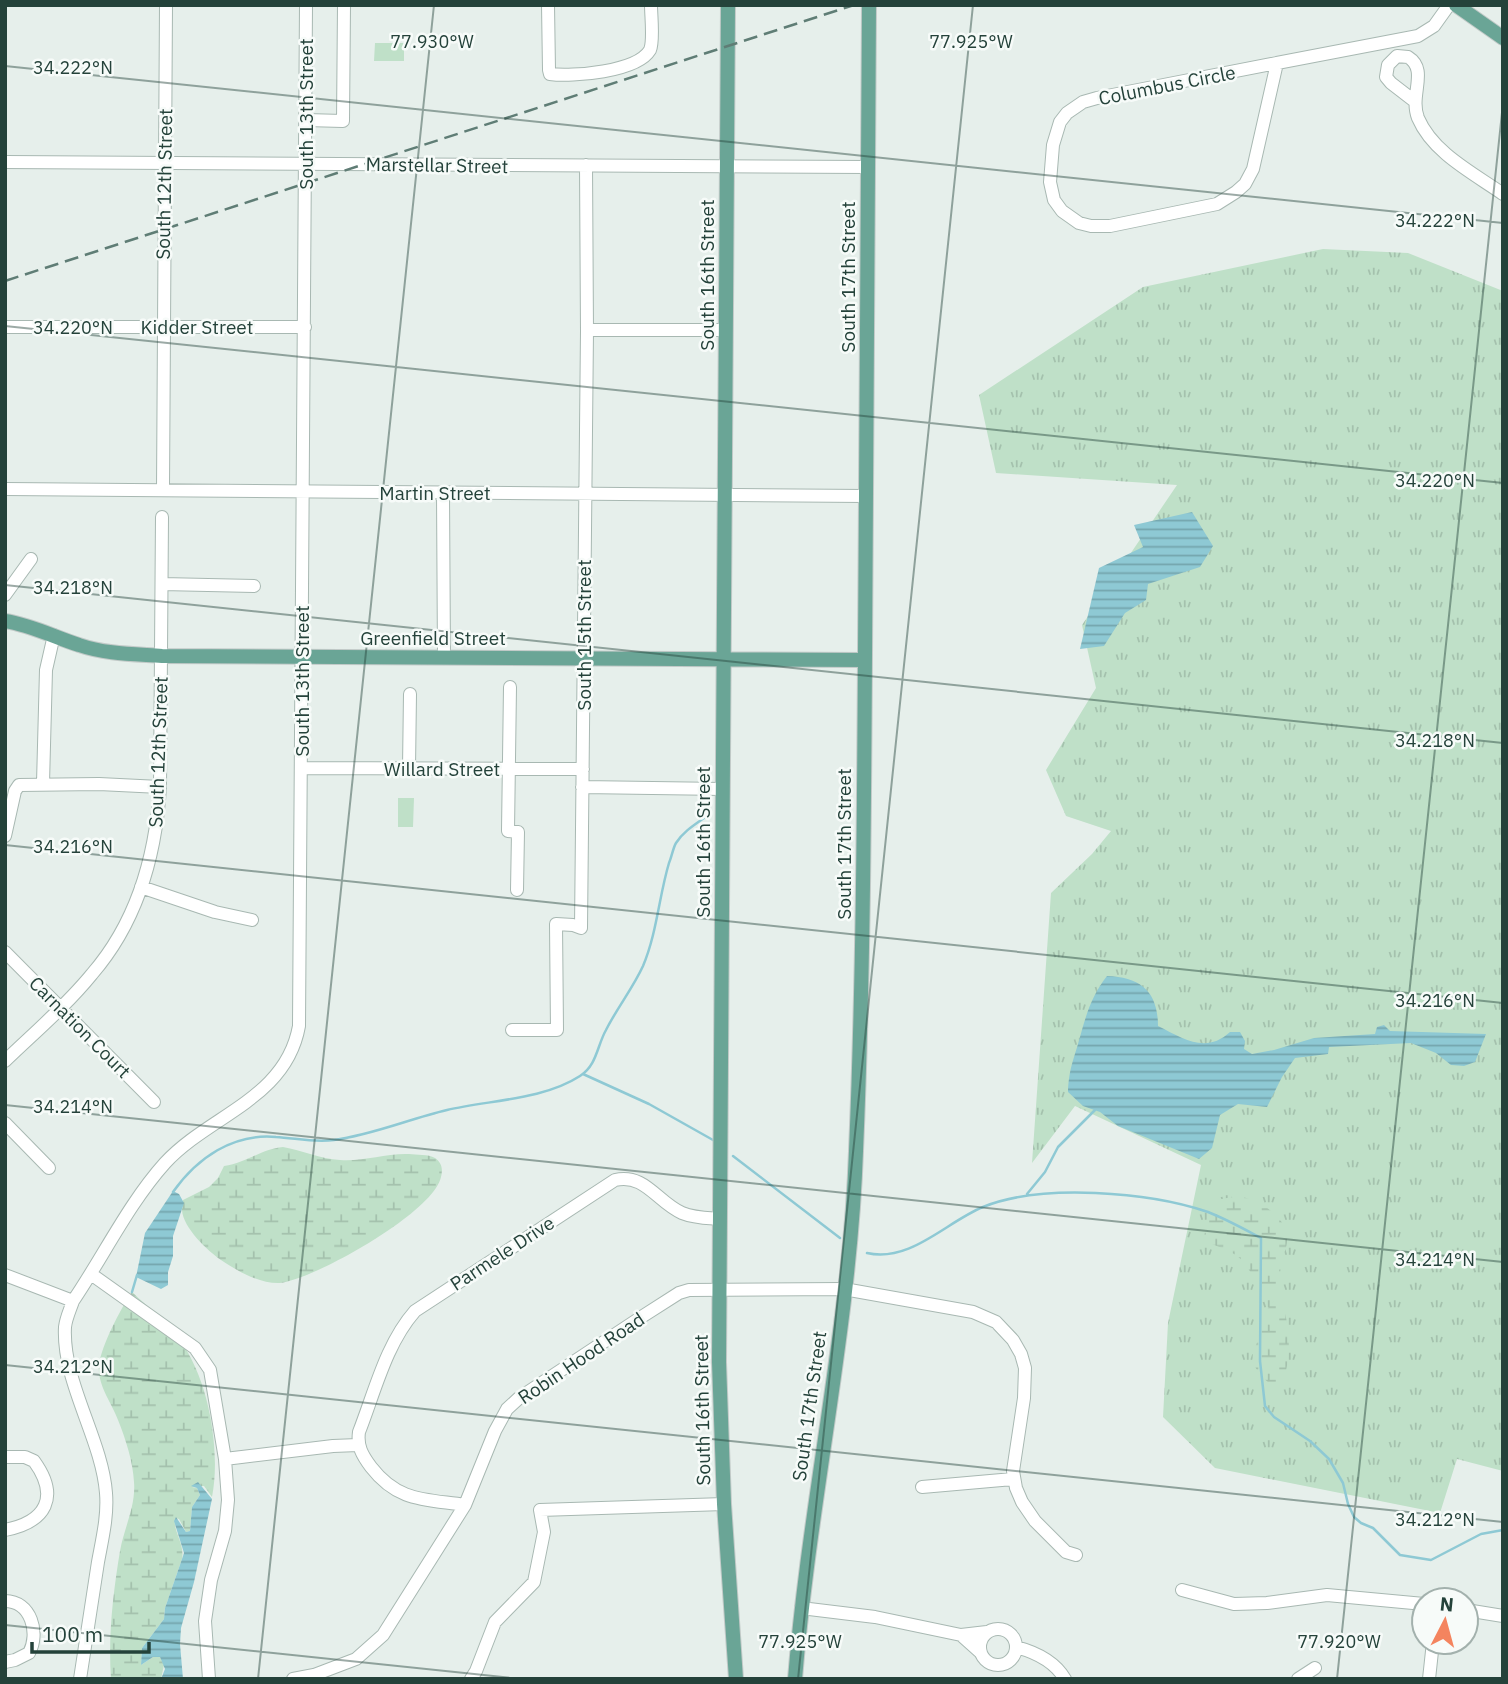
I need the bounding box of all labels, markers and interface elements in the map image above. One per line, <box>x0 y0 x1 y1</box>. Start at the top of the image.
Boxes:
text: 77.930°W <box>390 30 474 53</box>
text: 77.925°W <box>929 30 1013 53</box>
street label: South 13th Street <box>294 38 318 190</box>
text: 34.222°N <box>33 56 113 79</box>
street label: Columbus Circle <box>1096 60 1238 110</box>
street label: South 12th Street <box>151 108 177 260</box>
street label: Marstellar Street <box>365 152 509 178</box>
street label: South 16th Street <box>695 199 719 351</box>
street label: South 17th Street <box>836 201 860 353</box>
text: 34.222°N <box>1395 209 1475 232</box>
street label: Kidder Street <box>141 315 253 339</box>
text: 34.220°N <box>33 316 113 339</box>
text: 34.220°N <box>1395 469 1475 492</box>
street label: Martin Street <box>379 481 491 505</box>
street label: South 15th Street <box>572 559 596 711</box>
text: 34.218°N <box>33 576 113 599</box>
street label: South 13th Street <box>290 605 314 757</box>
street label: Greenfield Street <box>360 626 506 650</box>
street label: South 12th Street <box>143 676 173 828</box>
text: 34.218°N <box>1395 729 1475 752</box>
street label: Willard Street <box>384 757 500 781</box>
street label: South 16th Street <box>691 766 715 918</box>
street label: South 17th Street <box>832 768 856 920</box>
text: 34.216°N <box>33 835 113 858</box>
street label: Carnation Court <box>24 971 136 1083</box>
text: 34.216°N <box>1395 989 1475 1012</box>
text: 34.214°N <box>33 1095 113 1118</box>
street label: Parmele Drive <box>445 1210 559 1296</box>
text: 34.214°N <box>1395 1248 1475 1271</box>
street label: Robin Hood Road <box>513 1307 649 1409</box>
street label: South 17th Street <box>787 1329 831 1483</box>
street label: South 16th Street <box>689 1334 715 1486</box>
text: 34.212°N <box>33 1355 113 1378</box>
text: 34.212°N <box>1395 1508 1475 1531</box>
north arrow <box>1410 1586 1480 1656</box>
text: N <box>1439 1591 1455 1617</box>
scale bar <box>32 1610 149 1654</box>
text: 100 m <box>42 1620 103 1648</box>
text: 77.925°W <box>758 1630 842 1653</box>
text: 77.920°W <box>1297 1630 1381 1653</box>

